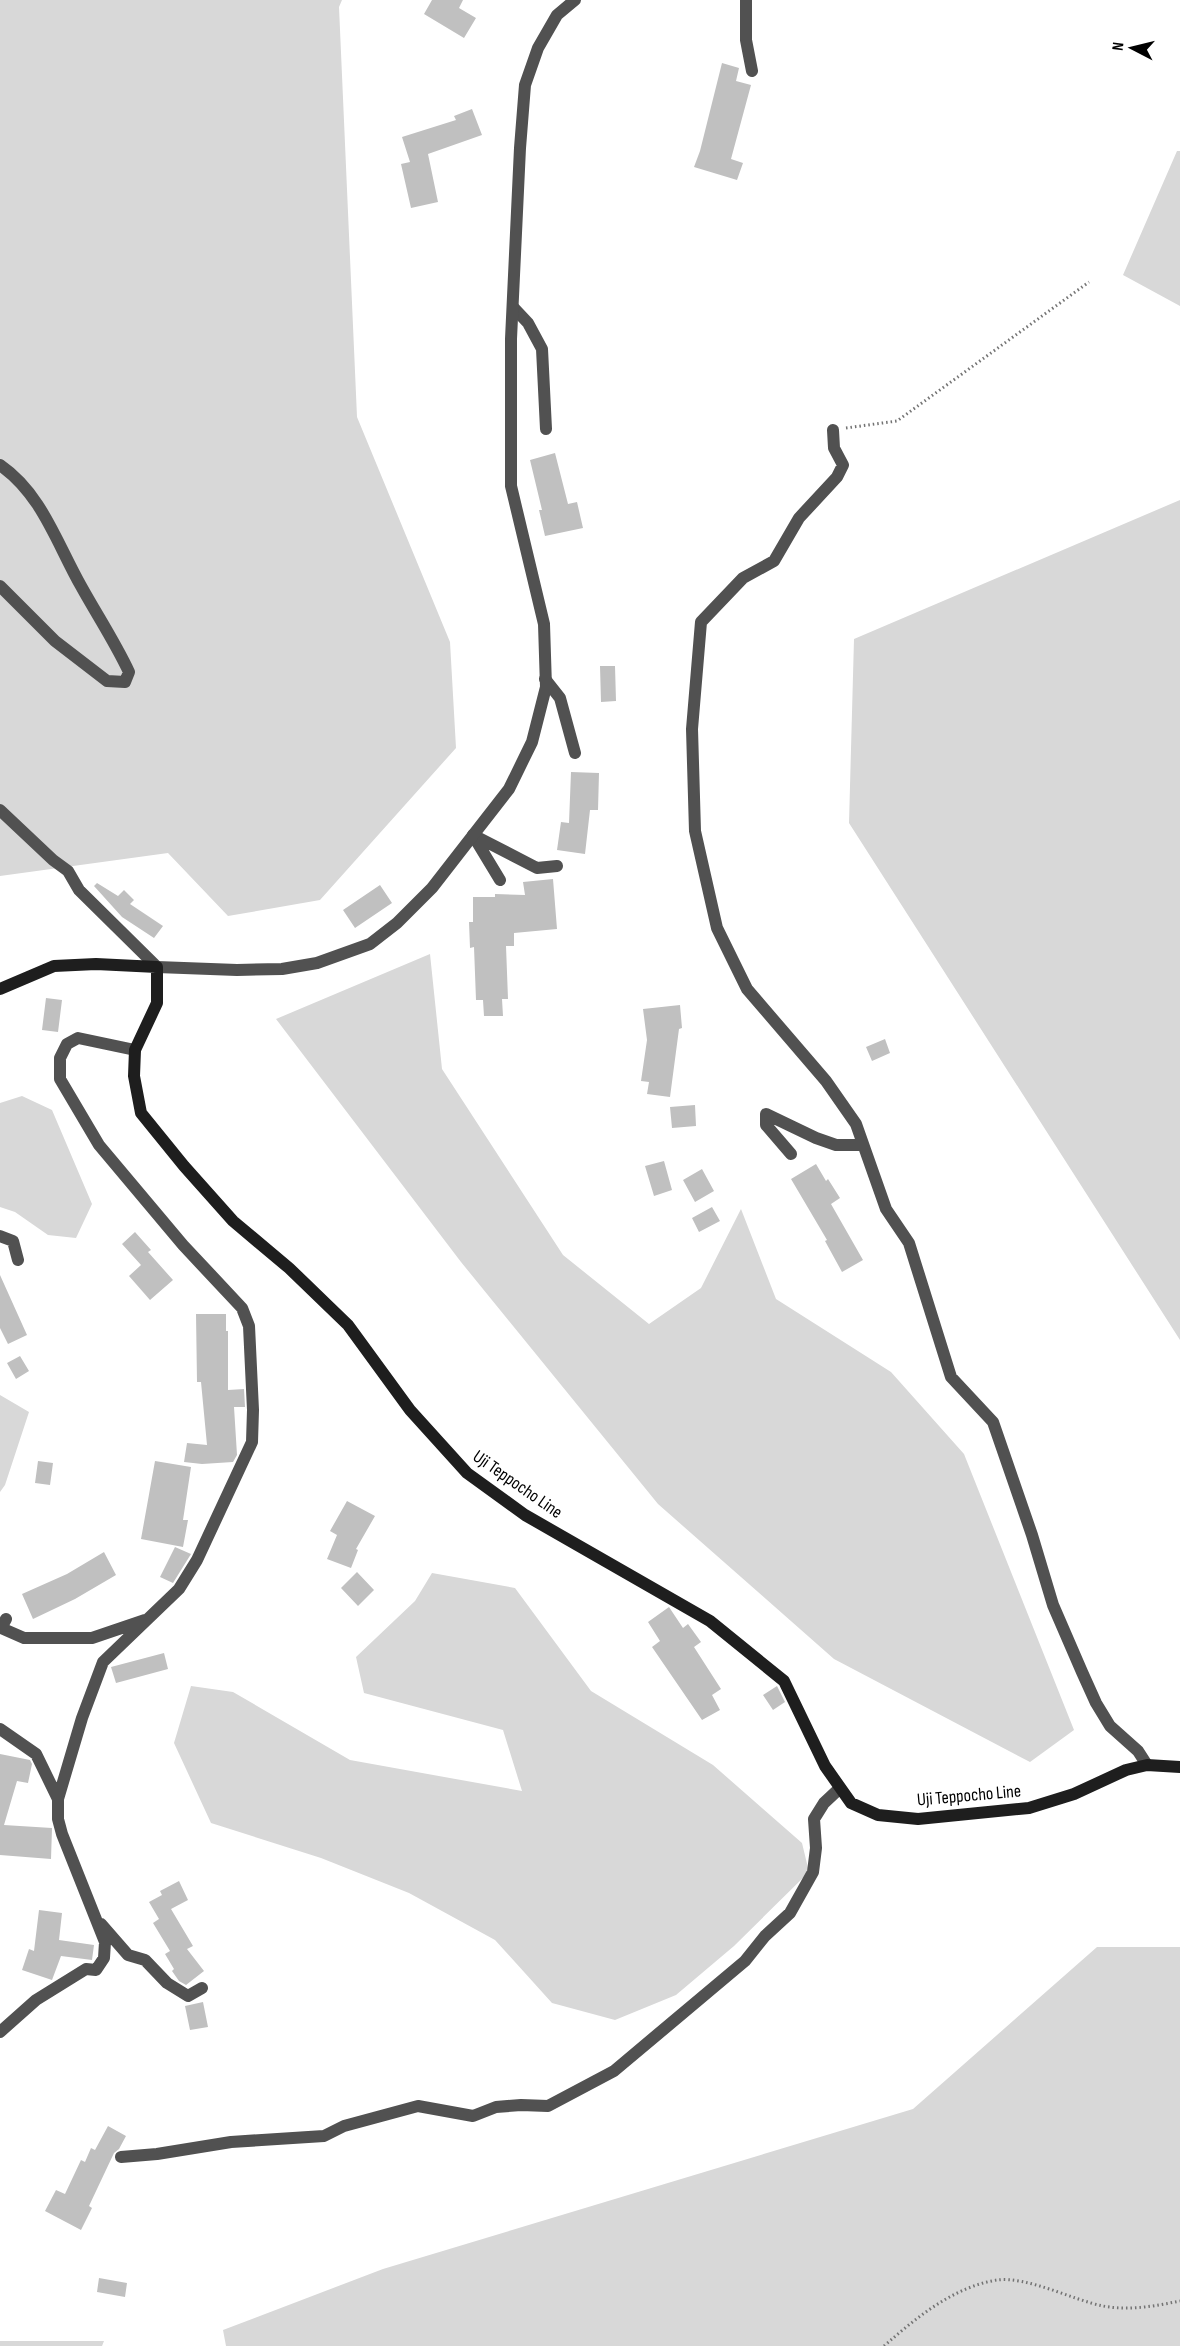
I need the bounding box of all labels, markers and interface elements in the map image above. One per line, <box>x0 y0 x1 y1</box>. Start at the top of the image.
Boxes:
north arrow <box>1102 18 1162 78</box>
text: N <box>1109 41 1129 52</box>
street label: Uji Teppocho Line <box>469 1446 566 1523</box>
street label: Uji Teppocho Line <box>916 1780 1022 1811</box>

